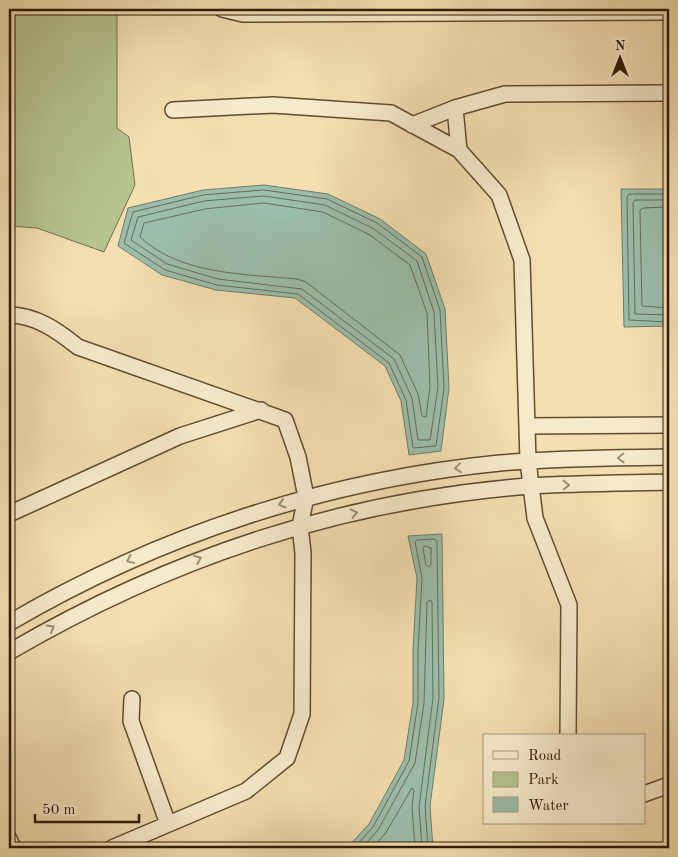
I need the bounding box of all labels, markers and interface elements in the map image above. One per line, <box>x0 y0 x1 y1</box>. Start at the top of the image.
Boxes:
north arrow <box>596 32 646 82</box>
text: N <box>615 39 626 53</box>
one-way arrow <box>616 452 624 463</box>
one-way arrow <box>454 462 462 473</box>
one-way arrow <box>563 479 571 490</box>
one-way arrow <box>279 499 287 509</box>
one-way arrow <box>349 508 358 519</box>
one-way arrow <box>126 554 135 564</box>
one-way arrow <box>193 555 202 566</box>
one-way arrow <box>46 624 55 634</box>
legend <box>483 734 646 824</box>
text: Road <box>528 749 562 764</box>
text: Park <box>528 773 559 788</box>
scale bar <box>35 792 139 824</box>
text: Water <box>528 799 569 814</box>
text: 50 m <box>42 803 76 818</box>

